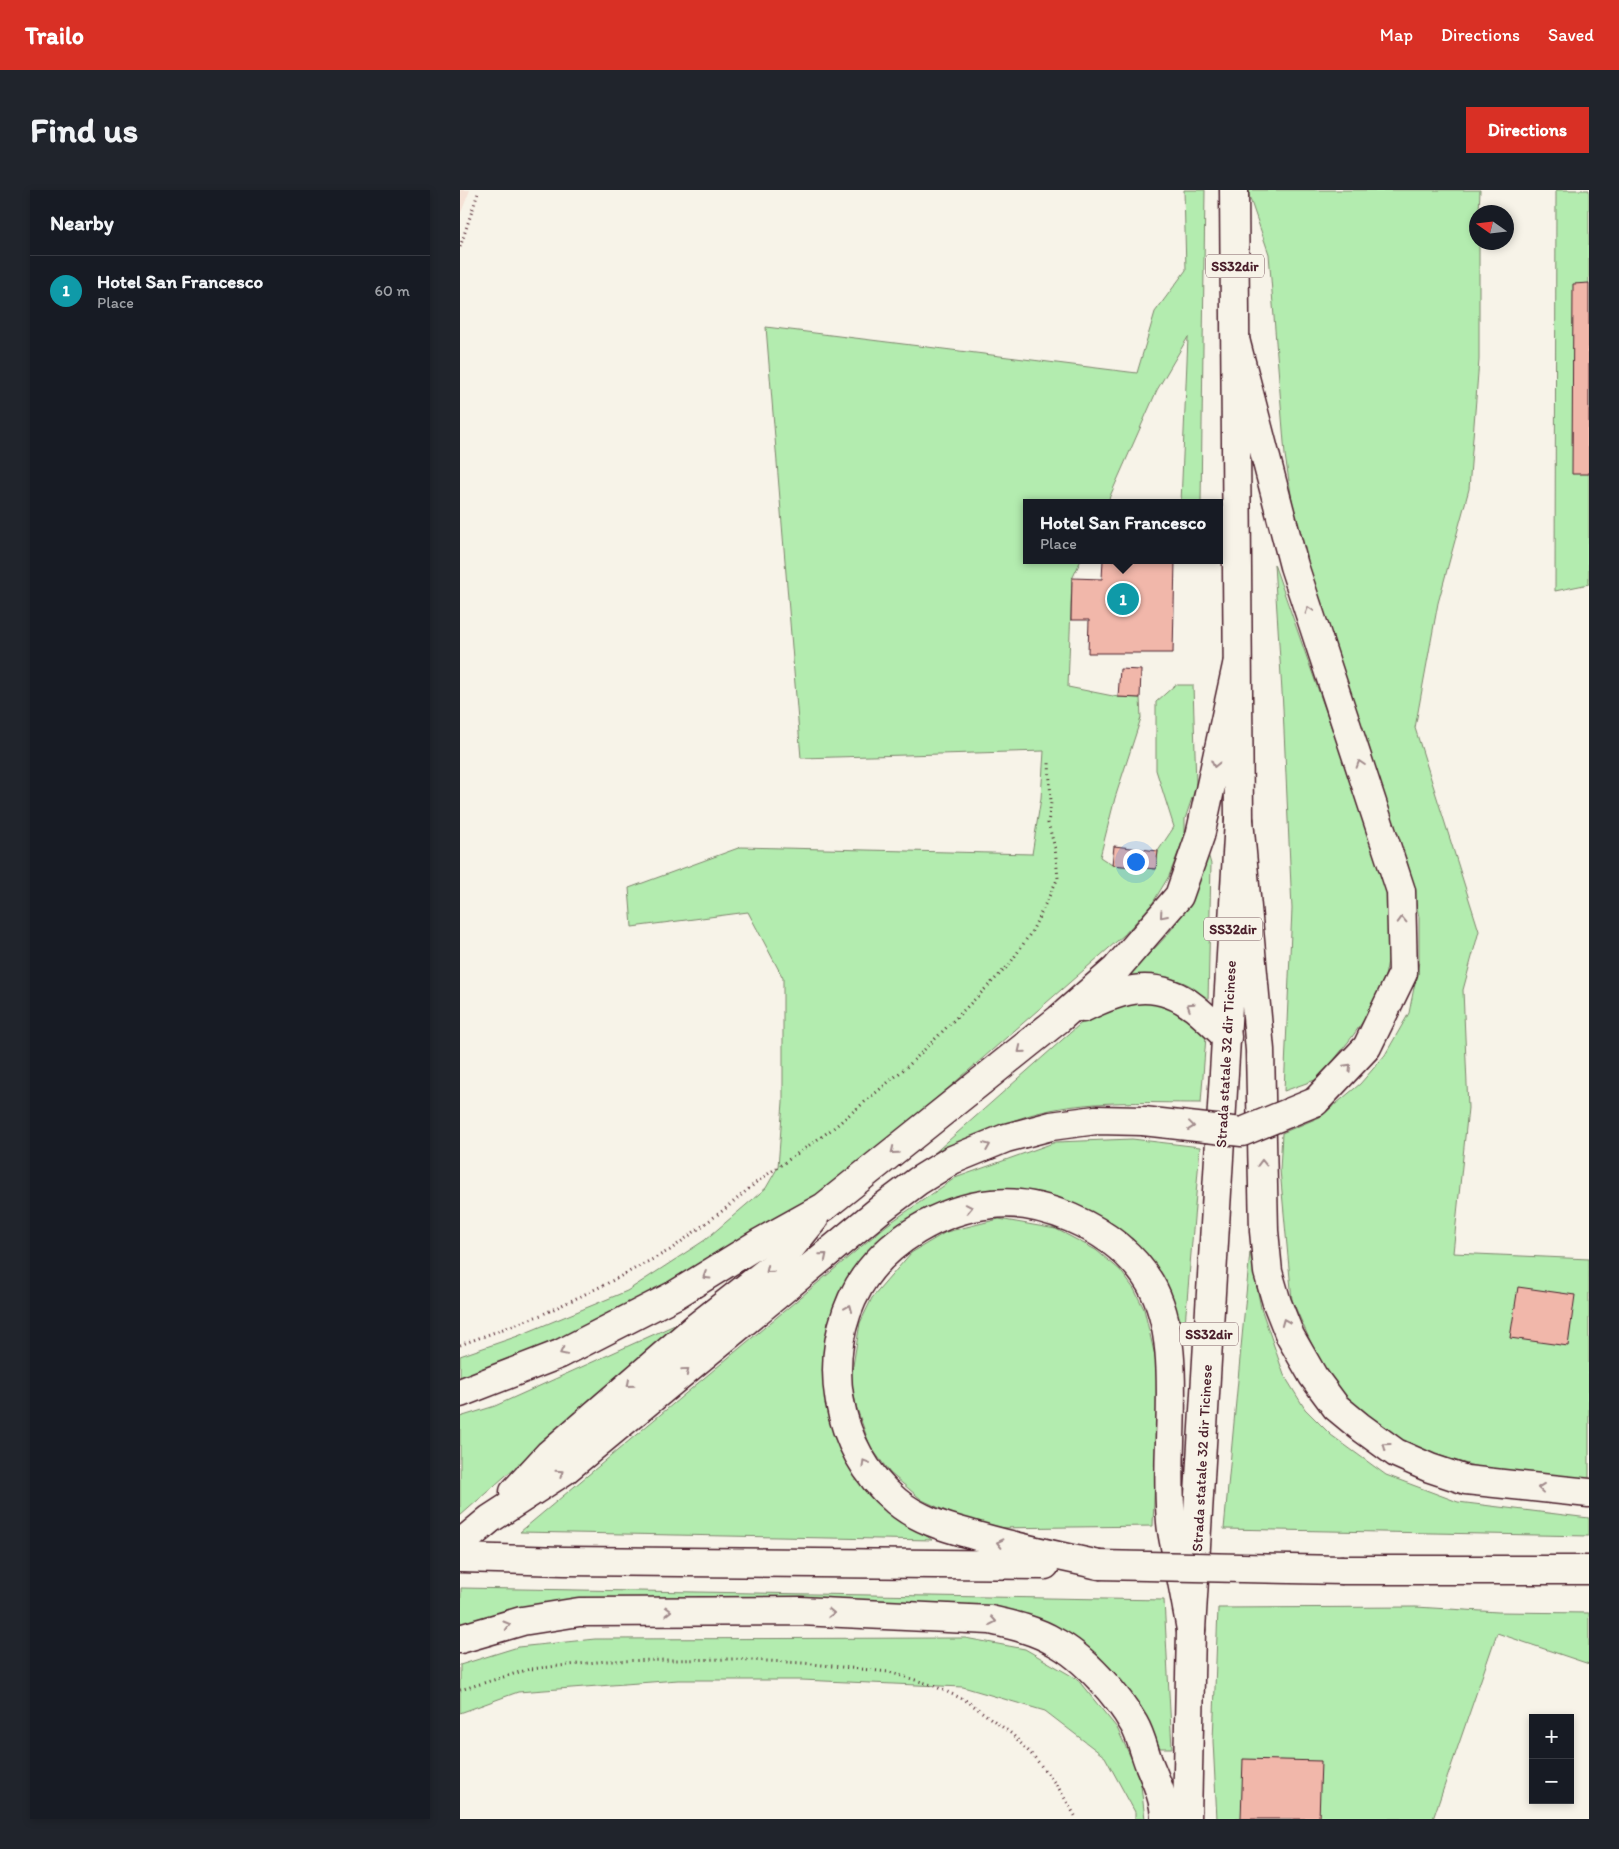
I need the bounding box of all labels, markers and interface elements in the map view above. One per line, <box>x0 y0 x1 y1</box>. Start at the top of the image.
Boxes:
text: Trailo <box>25 21 84 50</box>
text: Map <box>1380 24 1413 46</box>
text: Directions <box>1441 24 1520 46</box>
text: Saved <box>1548 24 1594 46</box>
button: Directions <box>1466 107 1589 153</box>
text: Find us <box>30 109 138 151</box>
north arrow <box>1469 205 1514 250</box>
text: Nearby <box>50 210 114 235</box>
road number: SS32dir <box>1206 254 1264 278</box>
text: Hotel San Francesco <box>97 270 263 293</box>
text: 1 <box>62 281 70 300</box>
text: 60 m <box>375 281 410 300</box>
text: Place <box>97 293 134 312</box>
popup <box>1023 499 1223 564</box>
text: Hotel San Francesco <box>1040 511 1206 534</box>
text: Place <box>1040 534 1077 553</box>
pin: 1 <box>1107 580 1139 618</box>
one-way arrow <box>1305 606 1315 614</box>
one-way arrow <box>1211 759 1221 768</box>
one-way arrow <box>1356 760 1366 768</box>
your location <box>1123 849 1149 875</box>
one-way arrow <box>1160 910 1169 919</box>
one-way arrow <box>1397 916 1407 924</box>
road number: SS32dir <box>1204 918 1262 941</box>
street label: Strada statale 32 dir Ticinese <box>1212 960 1240 1148</box>
one-way arrow <box>1186 1002 1195 1012</box>
one-way arrow <box>1017 1044 1026 1053</box>
one-way arrow <box>1342 1063 1351 1072</box>
one-way arrow <box>1187 1120 1195 1131</box>
one-way arrow <box>982 1142 991 1152</box>
one-way arrow <box>890 1145 899 1154</box>
one-way arrow <box>1257 1159 1268 1167</box>
one-way arrow <box>965 1203 974 1214</box>
one-way arrow <box>819 1253 828 1262</box>
one-way arrow <box>766 1264 775 1272</box>
one-way arrow <box>703 1269 712 1279</box>
one-way arrow <box>843 1304 854 1313</box>
one-way arrow <box>1280 1319 1290 1327</box>
road number: SS32dir <box>1180 1322 1238 1346</box>
one-way arrow <box>559 1346 568 1357</box>
street label: Strada statale 32 dir Ticinese <box>1188 1364 1216 1552</box>
one-way arrow <box>680 1368 689 1376</box>
one-way arrow <box>627 1378 636 1387</box>
one-way arrow <box>1382 1443 1392 1452</box>
one-way arrow <box>861 1460 871 1469</box>
one-way arrow <box>555 1470 564 1480</box>
one-way arrow <box>1536 1483 1544 1494</box>
one-way arrow <box>996 1538 1004 1549</box>
one-way arrow <box>664 1606 672 1616</box>
one-way arrow <box>827 1607 835 1618</box>
one-way arrow <box>988 1615 997 1625</box>
one-way arrow <box>502 1620 511 1631</box>
map controls <box>1529 1714 1574 1804</box>
button: + <box>1529 1714 1574 1759</box>
button: − <box>1529 1759 1574 1804</box>

